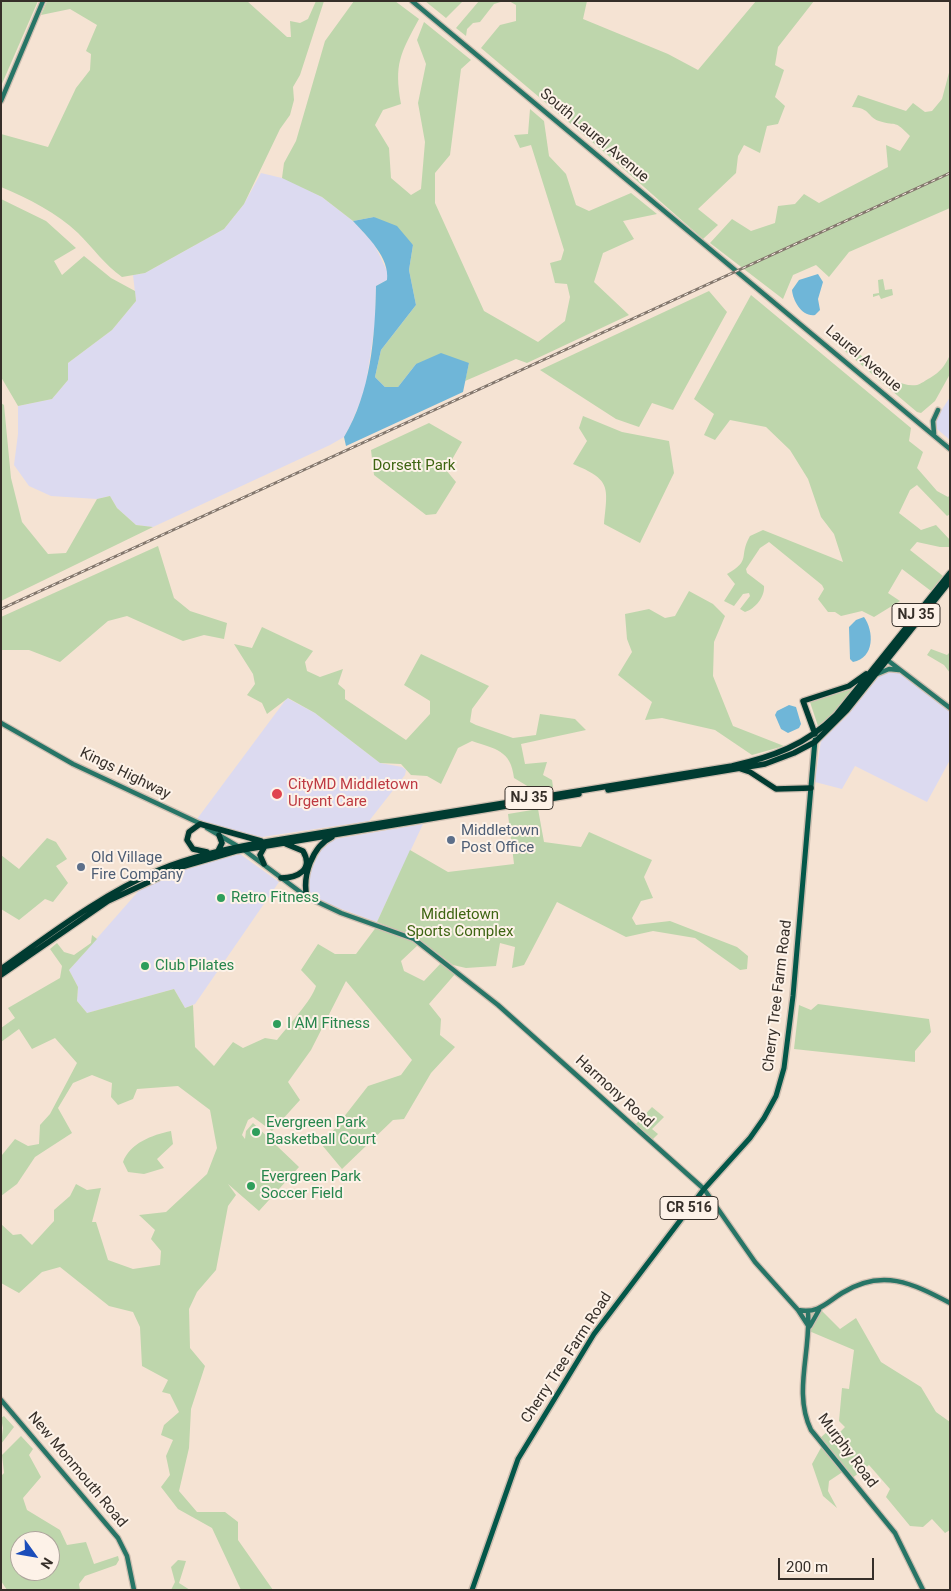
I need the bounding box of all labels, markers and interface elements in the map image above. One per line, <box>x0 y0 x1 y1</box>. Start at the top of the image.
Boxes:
street label: South Laurel Avenue <box>536 85 652 187</box>
street label: Laurel Avenue <box>821 322 905 396</box>
park label: Dorsett Park <box>373 457 455 475</box>
road number: NJ 35 <box>892 604 940 626</box>
street label: Kings Highway <box>77 744 173 804</box>
place label: CityMD Middletown Urgent Care <box>288 776 418 811</box>
road number: NJ 35 <box>505 786 553 810</box>
marker: CityMD Middletown Urgent Care <box>270 787 284 801</box>
place label: Middletown Post Office <box>461 822 539 857</box>
marker: Middletown Post Office <box>445 834 457 846</box>
place label: Old Village Fire Company <box>91 849 183 884</box>
marker: Old Village Fire Company <box>75 861 87 873</box>
place label: Retro Fitness <box>231 889 319 907</box>
marker: Retro Fitness <box>215 892 227 904</box>
park label: Middletown Sports Complex <box>407 906 513 941</box>
street label: Cherry Tree Farm Road <box>760 919 796 1073</box>
place label: Club Pilates <box>155 957 234 975</box>
marker: Club Pilates <box>139 960 151 972</box>
place label: I AM Fitness <box>287 1015 370 1033</box>
marker: I AM Fitness <box>271 1018 283 1030</box>
street label: Harmony Road <box>571 1052 657 1132</box>
place label: Evergreen Park Basketball Court <box>266 1114 376 1149</box>
marker: Evergreen Park Basketball Court <box>250 1126 262 1138</box>
place label: Evergreen Park Soccer Field <box>261 1168 361 1203</box>
marker: Evergreen Park Soccer Field <box>245 1180 257 1192</box>
road number: CR 516 <box>660 1196 718 1220</box>
street label: Cherry Tree Farm Road <box>518 1289 616 1427</box>
street label: New Monmouth Road <box>24 1409 130 1531</box>
street label: Murphy Road <box>813 1410 881 1492</box>
north arrow <box>10 1531 60 1581</box>
scale bar <box>781 1548 877 1580</box>
text: N <box>37 1555 56 1572</box>
text: 200 m <box>786 1558 828 1576</box>

